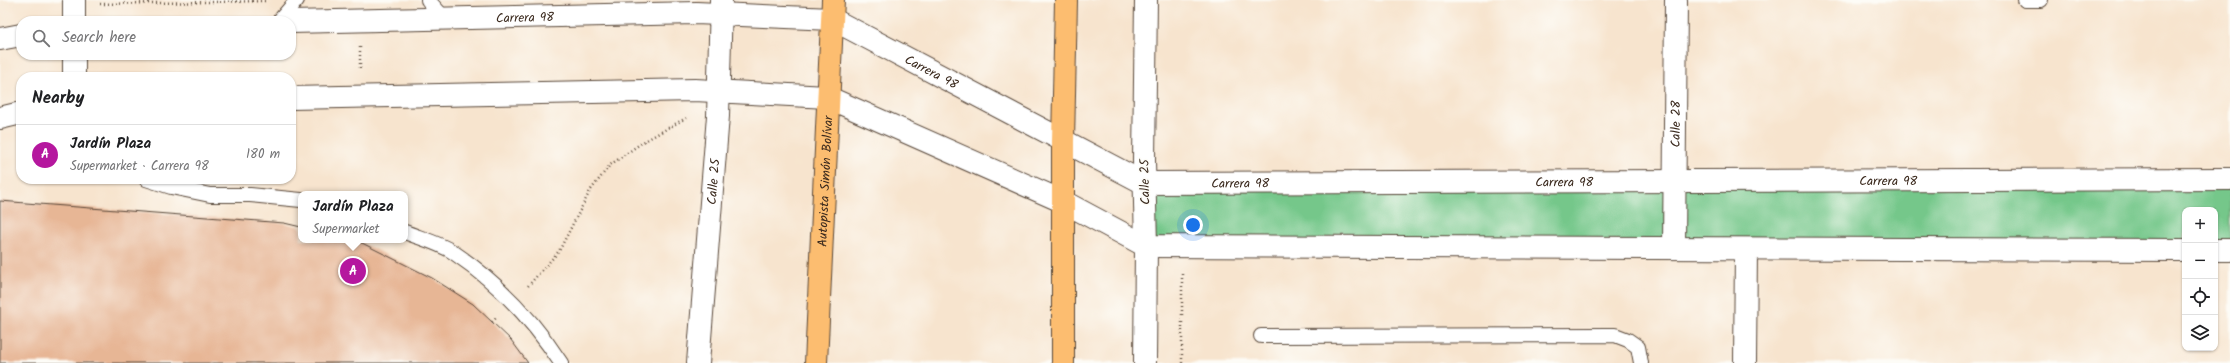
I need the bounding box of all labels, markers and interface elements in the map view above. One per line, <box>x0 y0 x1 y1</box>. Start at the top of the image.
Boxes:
street label: Carrera 98 <box>496 7 554 29</box>
search box <box>16 16 296 60</box>
text: Search here <box>62 26 136 50</box>
icon: search <box>30 27 52 49</box>
street label: Carrera 98 <box>900 50 962 96</box>
text: Nearby <box>32 85 84 112</box>
street label: Calle 28 <box>1666 100 1687 147</box>
street label: Autopista Simón Bolívar <box>812 115 840 247</box>
text: Jardín Plaza <box>70 132 151 156</box>
text: A <box>41 144 49 165</box>
text: 180 m <box>246 144 280 165</box>
text: Supermarket · Carrera 98 <box>70 156 209 177</box>
street label: Calle 25 <box>702 157 727 205</box>
street label: Calle 25 <box>1135 158 1156 205</box>
street label: Carrera 98 <box>1859 171 1918 192</box>
street label: Carrera 98 <box>1535 172 1594 194</box>
street label: Carrera 98 <box>1211 174 1270 195</box>
popup <box>298 191 408 243</box>
text: Jardín Plaza <box>312 195 394 219</box>
map controls <box>2182 207 2218 351</box>
button: + <box>2182 207 2218 243</box>
your location <box>1183 215 1203 235</box>
text: Supermarket <box>312 219 380 240</box>
button: − <box>2182 243 2218 279</box>
pin: A <box>340 256 366 286</box>
button: locate <box>2182 279 2218 315</box>
button: layers <box>2182 315 2218 351</box>

